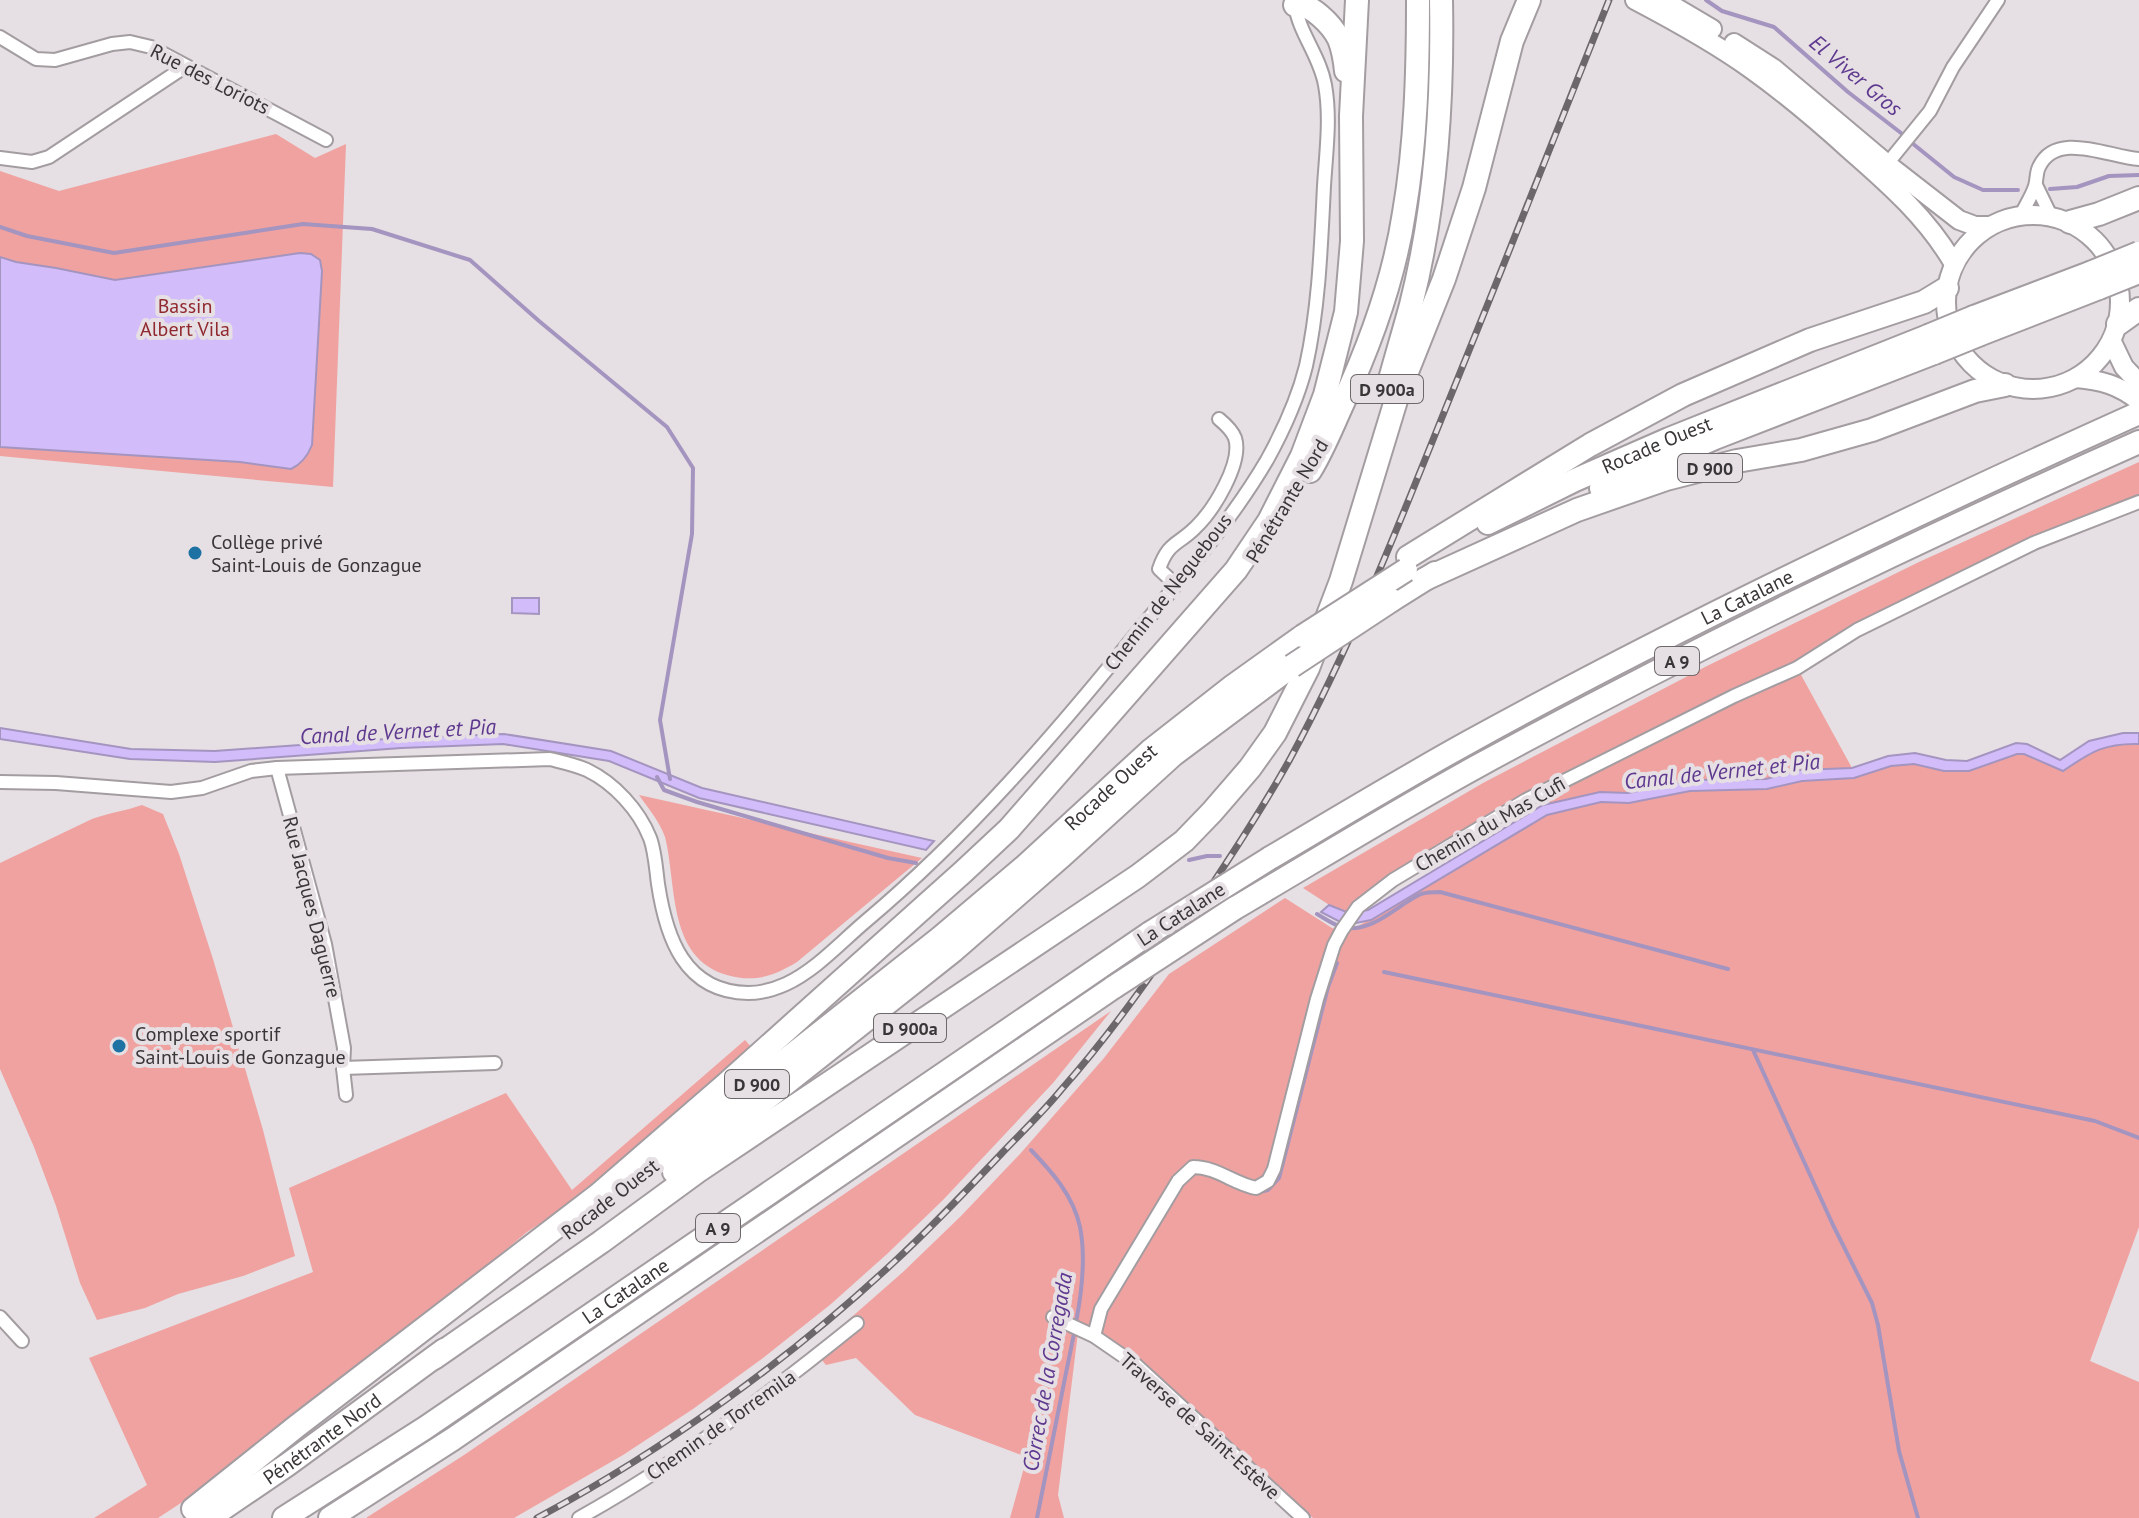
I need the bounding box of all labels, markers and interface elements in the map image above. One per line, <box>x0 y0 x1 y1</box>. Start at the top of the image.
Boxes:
water label: El Viver Gros <box>1804 28 1908 122</box>
street label: Rue des Loriots <box>146 38 274 120</box>
park label: Bassin Albert Vila <box>140 293 230 342</box>
road number: D 900a <box>1351 375 1423 403</box>
street label: Rocade Ouest <box>1598 410 1716 480</box>
street label: Pénétrante Nord <box>1240 434 1334 568</box>
road number: D 900 <box>1678 454 1742 482</box>
street label: Chemin de Neguebous <box>1099 508 1237 676</box>
place label: Collège privé Saint-Louis de Gonzague <box>211 529 422 578</box>
marker: Collège privé Saint-Louis de Gonzague <box>186 544 204 562</box>
street label: La Catalane <box>1697 563 1798 631</box>
road number: A 9 <box>1655 647 1699 675</box>
water label: Canal de Vernet et Pia <box>299 712 497 750</box>
street label: Rocade Ouest <box>1059 738 1162 836</box>
water label: Canal de Vernet et Pia <box>1623 747 1821 795</box>
street label: Chemin du Mas Cufi <box>1410 770 1570 878</box>
street label: Rue Jacques Daguerre <box>277 814 347 1000</box>
street label: La Catalane <box>1132 876 1230 952</box>
road number: D 900a <box>874 1014 946 1042</box>
place label: Complexe sportif Saint-Louis de Gonzague <box>135 1021 346 1070</box>
marker: Complexe sportif Saint-Louis de Gonzague <box>110 1037 128 1055</box>
road number: D 900 <box>725 1070 789 1098</box>
street label: Rocade Ouest <box>556 1153 664 1245</box>
road number: A 9 <box>696 1214 740 1242</box>
street label: La Catalane <box>577 1252 674 1330</box>
water label: Còrrec de la Corregada <box>1016 1270 1078 1474</box>
street label: Traverse de Saint-Estève <box>1114 1347 1286 1505</box>
street label: Chemin de Torremila <box>641 1364 801 1486</box>
street label: Pénétrante Nord <box>258 1387 386 1491</box>

